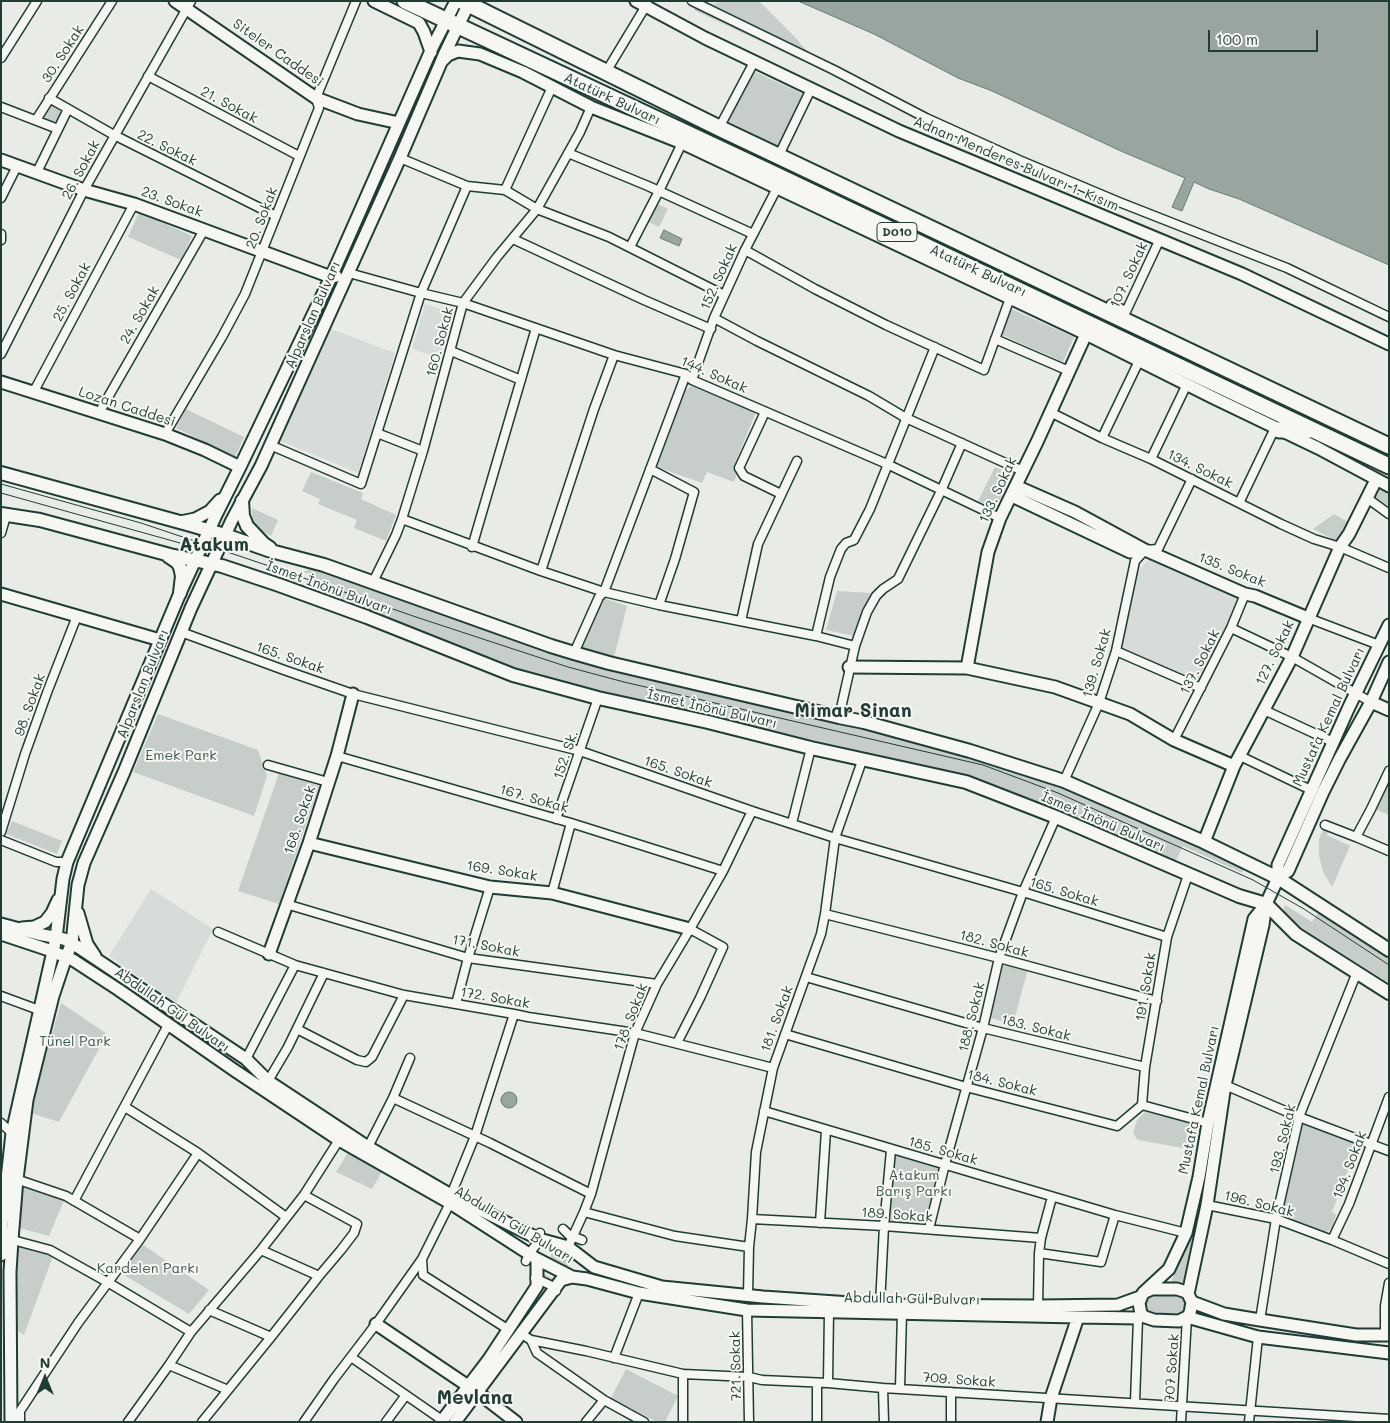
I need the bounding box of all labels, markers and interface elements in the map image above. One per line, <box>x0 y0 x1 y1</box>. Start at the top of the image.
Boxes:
street label: Siteler Caddesi <box>229 15 327 91</box>
scale bar <box>1210 20 1320 52</box>
street label: 30. Sokak <box>38 22 88 86</box>
text: 100 m <box>1216 29 1258 49</box>
street label: Atatürk Bulvarı <box>561 69 663 129</box>
street label: 21. Sokak <box>197 83 261 127</box>
street label: Adnan Menderes Bulvarı 1. Kısım <box>911 113 1121 215</box>
street label: 22. Sokak <box>135 126 199 170</box>
street label: 26. Sokak <box>58 138 104 202</box>
street label: 23. Sokak <box>139 183 205 221</box>
street label: 20. Sokak <box>243 185 281 251</box>
road number: D010 <box>877 222 917 242</box>
street label: 107. Sokak <box>1106 239 1152 311</box>
street label: 152. Sokak <box>697 241 741 313</box>
street label: Atatürk Bulvarı <box>927 241 1029 301</box>
street label: Alparslan Bulvarı <box>282 258 344 372</box>
street label: 25. Sokak <box>49 260 95 324</box>
street label: 24. Sokak <box>117 283 163 347</box>
street label: 160. Sokak <box>423 305 457 379</box>
street label: 144. Sokak <box>678 353 750 397</box>
street label: Lozan Caddesi <box>77 383 177 431</box>
street label: 134. Sokak <box>1164 446 1236 492</box>
street label: 133. Sokak <box>975 454 1021 526</box>
district label: Atakum <box>179 534 249 556</box>
street label: 135. Sokak <box>1196 549 1268 591</box>
street label: İsmet İnönü Bulvarı <box>264 557 394 619</box>
street label: 127. Sokak <box>1252 618 1298 688</box>
street label: 139. Sokak <box>1079 626 1115 700</box>
street label: Alparslan Bulvarı <box>113 627 173 741</box>
street label: 137. Sokak <box>1176 627 1224 697</box>
street label: 165. Sokak <box>254 638 326 678</box>
street label: Mustafa Kemal Bulvarı <box>1289 645 1369 789</box>
street label: 98. Sokak <box>11 672 49 738</box>
street label: İsmet İnönü Bulvarı <box>645 686 779 732</box>
district label: Mimar Sinan <box>794 700 912 722</box>
street label: 152. Sk. <box>550 728 582 782</box>
park label: Emek Park <box>145 748 217 764</box>
street label: 165. Sokak <box>642 752 714 792</box>
street label: 167. Sokak <box>498 781 570 817</box>
street label: 168. Sokak <box>280 783 320 857</box>
street label: İsmet İnönü Bulvarı <box>1039 788 1167 856</box>
street label: 169. Sokak <box>465 857 539 885</box>
street label: 165. Sokak <box>1027 874 1101 910</box>
street label: 182. Sokak <box>958 927 1030 961</box>
street label: 171. Sokak <box>451 931 521 961</box>
street label: 191. Sokak <box>1132 952 1160 1022</box>
street label: Abdullah Gül Bulvarı <box>111 964 233 1056</box>
street label: 188. Sokak <box>955 980 989 1054</box>
street label: 178. Sokak <box>610 981 652 1053</box>
street label: 172. Sokak <box>459 984 531 1012</box>
street label: 181. Sokak <box>757 984 797 1054</box>
street label: 183. Sokak <box>999 1011 1073 1045</box>
street label: Mustafa Kemal Bulvarı <box>1175 1024 1223 1176</box>
park label: Tünel Park <box>39 1034 111 1050</box>
street label: 184. Sokak <box>965 1066 1039 1100</box>
street label: 193. Sokak <box>1266 1102 1300 1176</box>
street label: 194. Sokak <box>1329 1129 1371 1201</box>
street label: 185. Sokak <box>906 1133 980 1169</box>
park label: Atakum Barış Parkı <box>876 1168 952 1200</box>
street label: Abdullah Gül Bulvarı <box>451 1183 577 1267</box>
street label: 196. Sokak <box>1222 1187 1296 1221</box>
street label: 189. Sokak <box>861 1204 933 1226</box>
park label: Kardelen Parkı <box>97 1261 199 1277</box>
street label: Abdullah Gül Bulvarı <box>844 1289 980 1309</box>
street label: 721. Sokak <box>727 1331 745 1401</box>
street label: 707 Sokak <box>1161 1333 1183 1403</box>
north arrow <box>20 1353 70 1403</box>
text: N <box>40 1353 50 1372</box>
street label: 709. Sokak <box>922 1369 996 1391</box>
district label: Mevlana <box>437 1387 513 1409</box>

